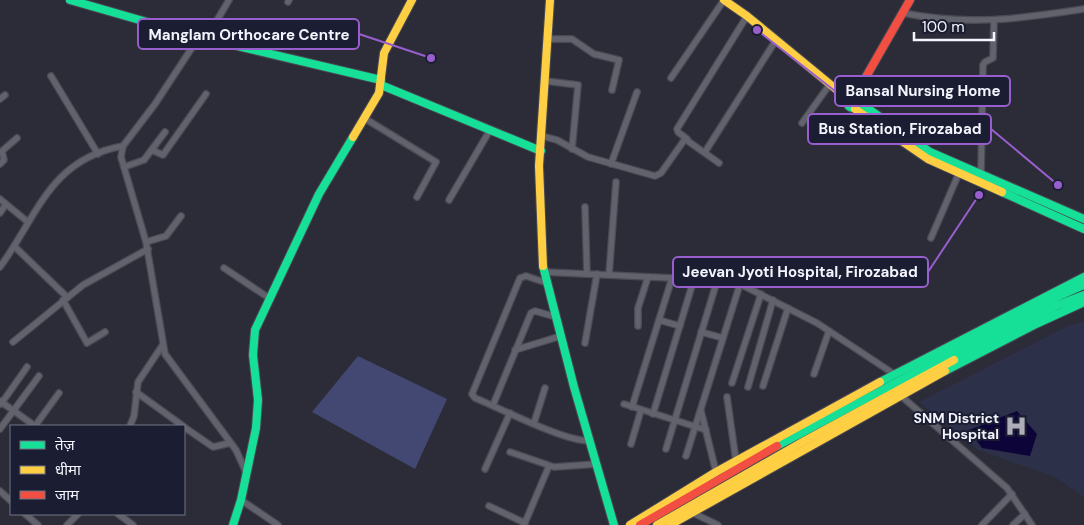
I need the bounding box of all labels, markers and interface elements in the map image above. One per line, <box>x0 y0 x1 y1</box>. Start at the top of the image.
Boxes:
scale bar <box>914 10 994 42</box>
text: 100 m <box>922 17 965 37</box>
callout: Manglam Orthocare Centre <box>138 19 359 49</box>
text: Manglam Orthocare Centre <box>149 25 349 45</box>
callout: Bansal Nursing Home <box>835 76 1010 106</box>
text: Bansal Nursing Home <box>845 81 1001 101</box>
callout: Bus Station, Firozabad <box>808 114 991 144</box>
text: Bus Station, Firozabad <box>819 119 982 139</box>
callout: Jeevan Jyoti Hospital, Firozabad <box>673 257 928 287</box>
text: Jeevan Jyoti Hospital, Firozabad <box>682 262 918 282</box>
place label: SNM District Hospital <box>914 409 999 443</box>
hospital icon: SNM District Hospital <box>1003 413 1029 439</box>
legend <box>10 425 185 515</box>
text: तेज़ <box>55 435 76 455</box>
text: धीमा <box>55 460 82 480</box>
text: जाम <box>55 485 80 505</box>

